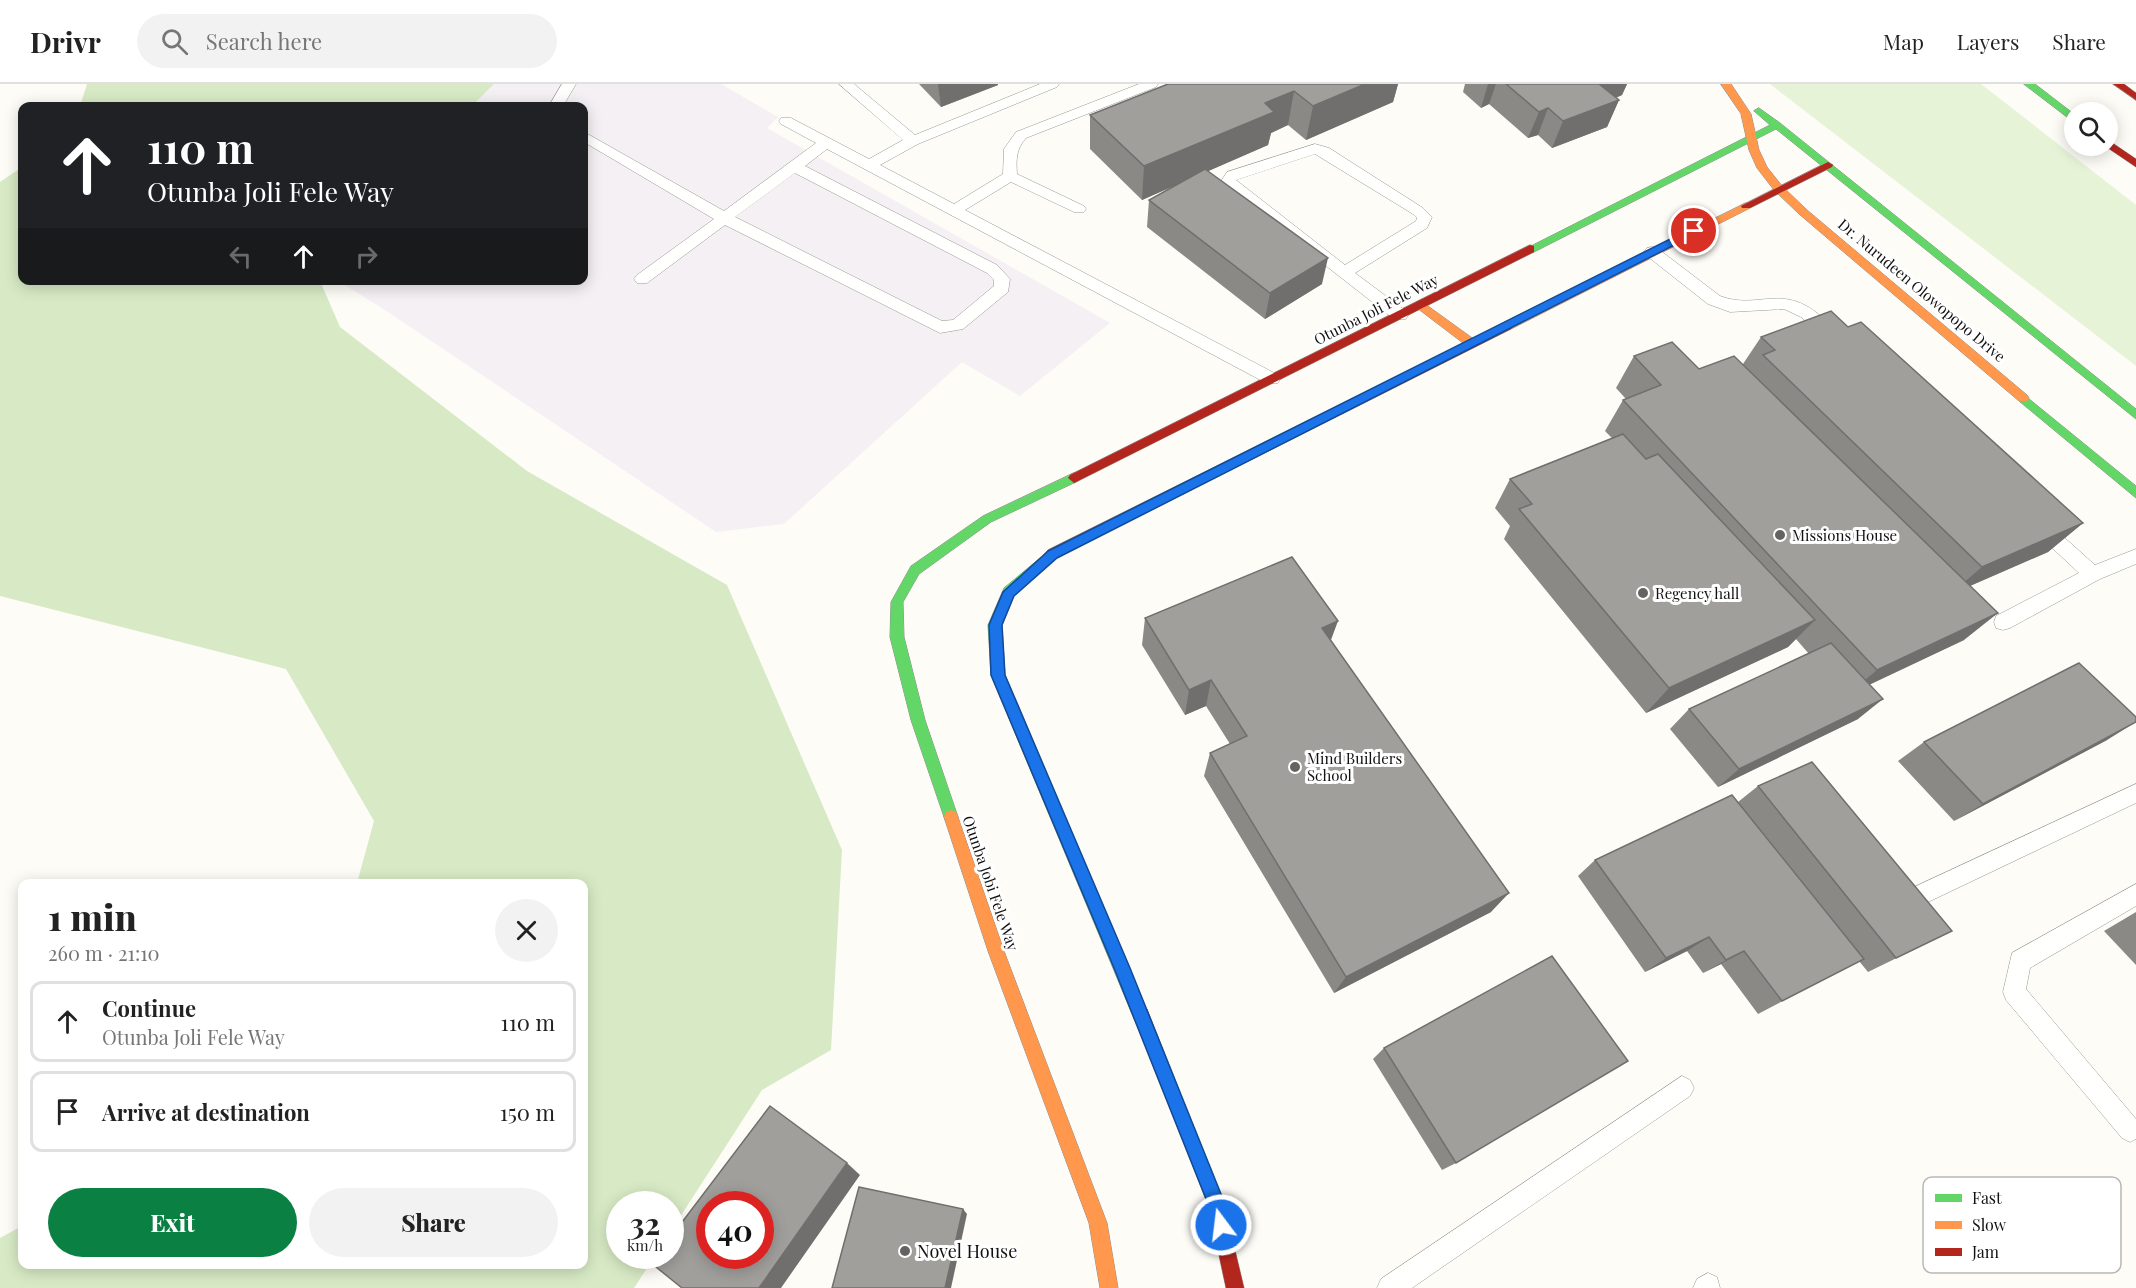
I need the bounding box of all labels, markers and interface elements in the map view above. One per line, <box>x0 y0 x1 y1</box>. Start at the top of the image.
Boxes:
search box <box>137 14 557 68</box>
text: Drivr <box>30 23 101 60</box>
icon: search <box>158 25 191 58</box>
text: Search here <box>206 26 322 56</box>
text: Map <box>1883 27 1924 55</box>
text: Layers <box>1957 27 2019 55</box>
text: Share <box>2052 27 2106 55</box>
map controls <box>2064 102 2118 156</box>
button: search <box>2064 102 2118 156</box>
text: 110 m <box>147 119 254 175</box>
icon: ahead <box>48 126 126 204</box>
text: Otunba Joli Fele Way <box>147 173 394 209</box>
pin <box>1668 205 1719 256</box>
icon: arrive <box>1677 214 1710 247</box>
street label: Dr. Nurudeen Olowopopo Drive <box>1834 214 2010 366</box>
icon: left <box>224 240 257 273</box>
icon: ahead <box>287 240 320 273</box>
icon: right <box>350 240 383 273</box>
street label: Otunba Joli Fele Way <box>1310 269 1442 349</box>
place label: Missions House <box>1792 525 1897 545</box>
marker: Missions House <box>1773 528 1787 542</box>
place label: Regency hall <box>1655 583 1739 603</box>
marker: Regency hall <box>1636 586 1650 600</box>
place label: Mind Builders School <box>1307 748 1402 785</box>
marker: Mind Builders School <box>1288 760 1302 774</box>
street label: Otunba Jobi Fele Way <box>959 813 1024 954</box>
text: 1 min <box>48 892 137 940</box>
button: close <box>495 899 558 962</box>
text: 260 m · 21:10 <box>48 939 160 966</box>
text: Continue <box>102 993 196 1023</box>
icon: ahead <box>51 1005 84 1038</box>
text: 110 m <box>501 1007 555 1037</box>
text: Otunba Joli Fele Way <box>102 1023 285 1050</box>
icon: arrive <box>51 1095 84 1128</box>
text: Arrive at destination <box>102 1097 310 1127</box>
text: 150 m <box>500 1097 555 1127</box>
legend <box>1923 1177 2121 1273</box>
text: Fast <box>1972 1187 2002 1208</box>
button: Exit <box>48 1188 297 1257</box>
button: Share <box>309 1188 558 1257</box>
speed limit sign: 40 <box>696 1191 774 1269</box>
position arrow <box>1189 1193 1253 1257</box>
text: 32 <box>630 1203 660 1243</box>
text: Slow <box>1972 1214 2007 1235</box>
text: km/h <box>627 1235 663 1255</box>
place label: Novel House <box>917 1239 1017 1263</box>
text: Jam <box>1971 1241 1999 1262</box>
marker: Novel House <box>898 1244 912 1258</box>

